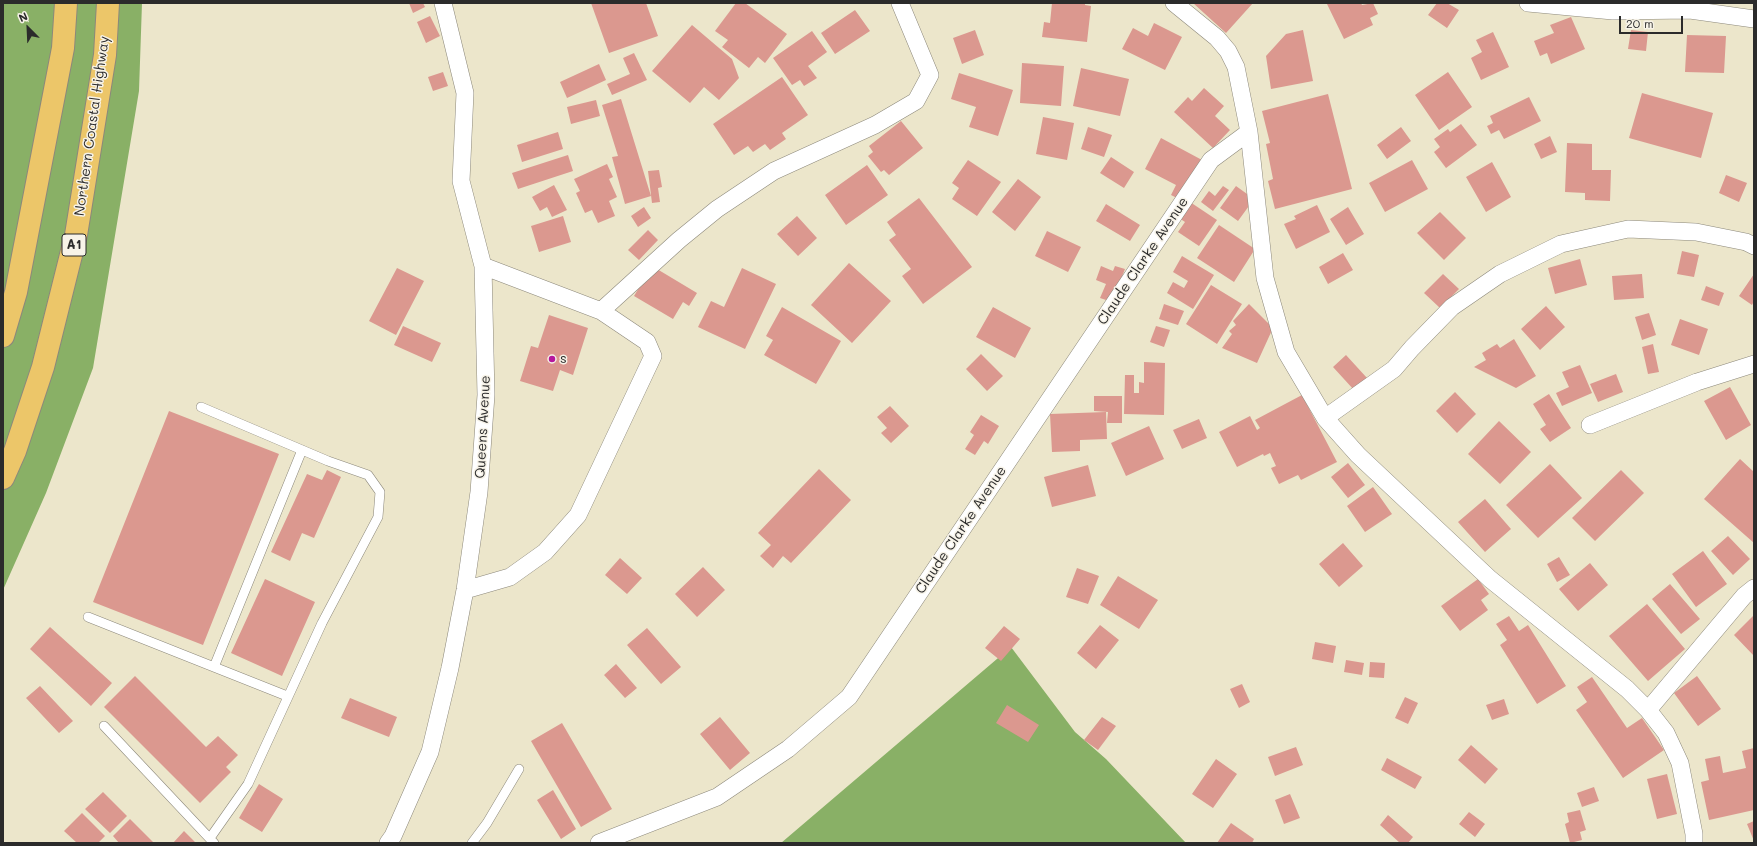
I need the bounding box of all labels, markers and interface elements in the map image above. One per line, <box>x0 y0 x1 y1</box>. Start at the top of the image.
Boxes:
north arrow <box>8 8 48 48</box>
text: N <box>16 8 30 25</box>
scale bar <box>1621 8 1685 34</box>
text: 20 m <box>1626 15 1654 31</box>
street label: Northern Coastal Highway <box>71 35 113 217</box>
street label: Claude Clarke Avenue <box>1094 194 1192 328</box>
road number: A1 <box>62 234 86 256</box>
place label: s <box>560 351 567 367</box>
marker: s <box>547 354 557 364</box>
street label: Queens Avenue <box>472 375 494 479</box>
street label: Claude Clarke Avenue <box>912 463 1010 597</box>

